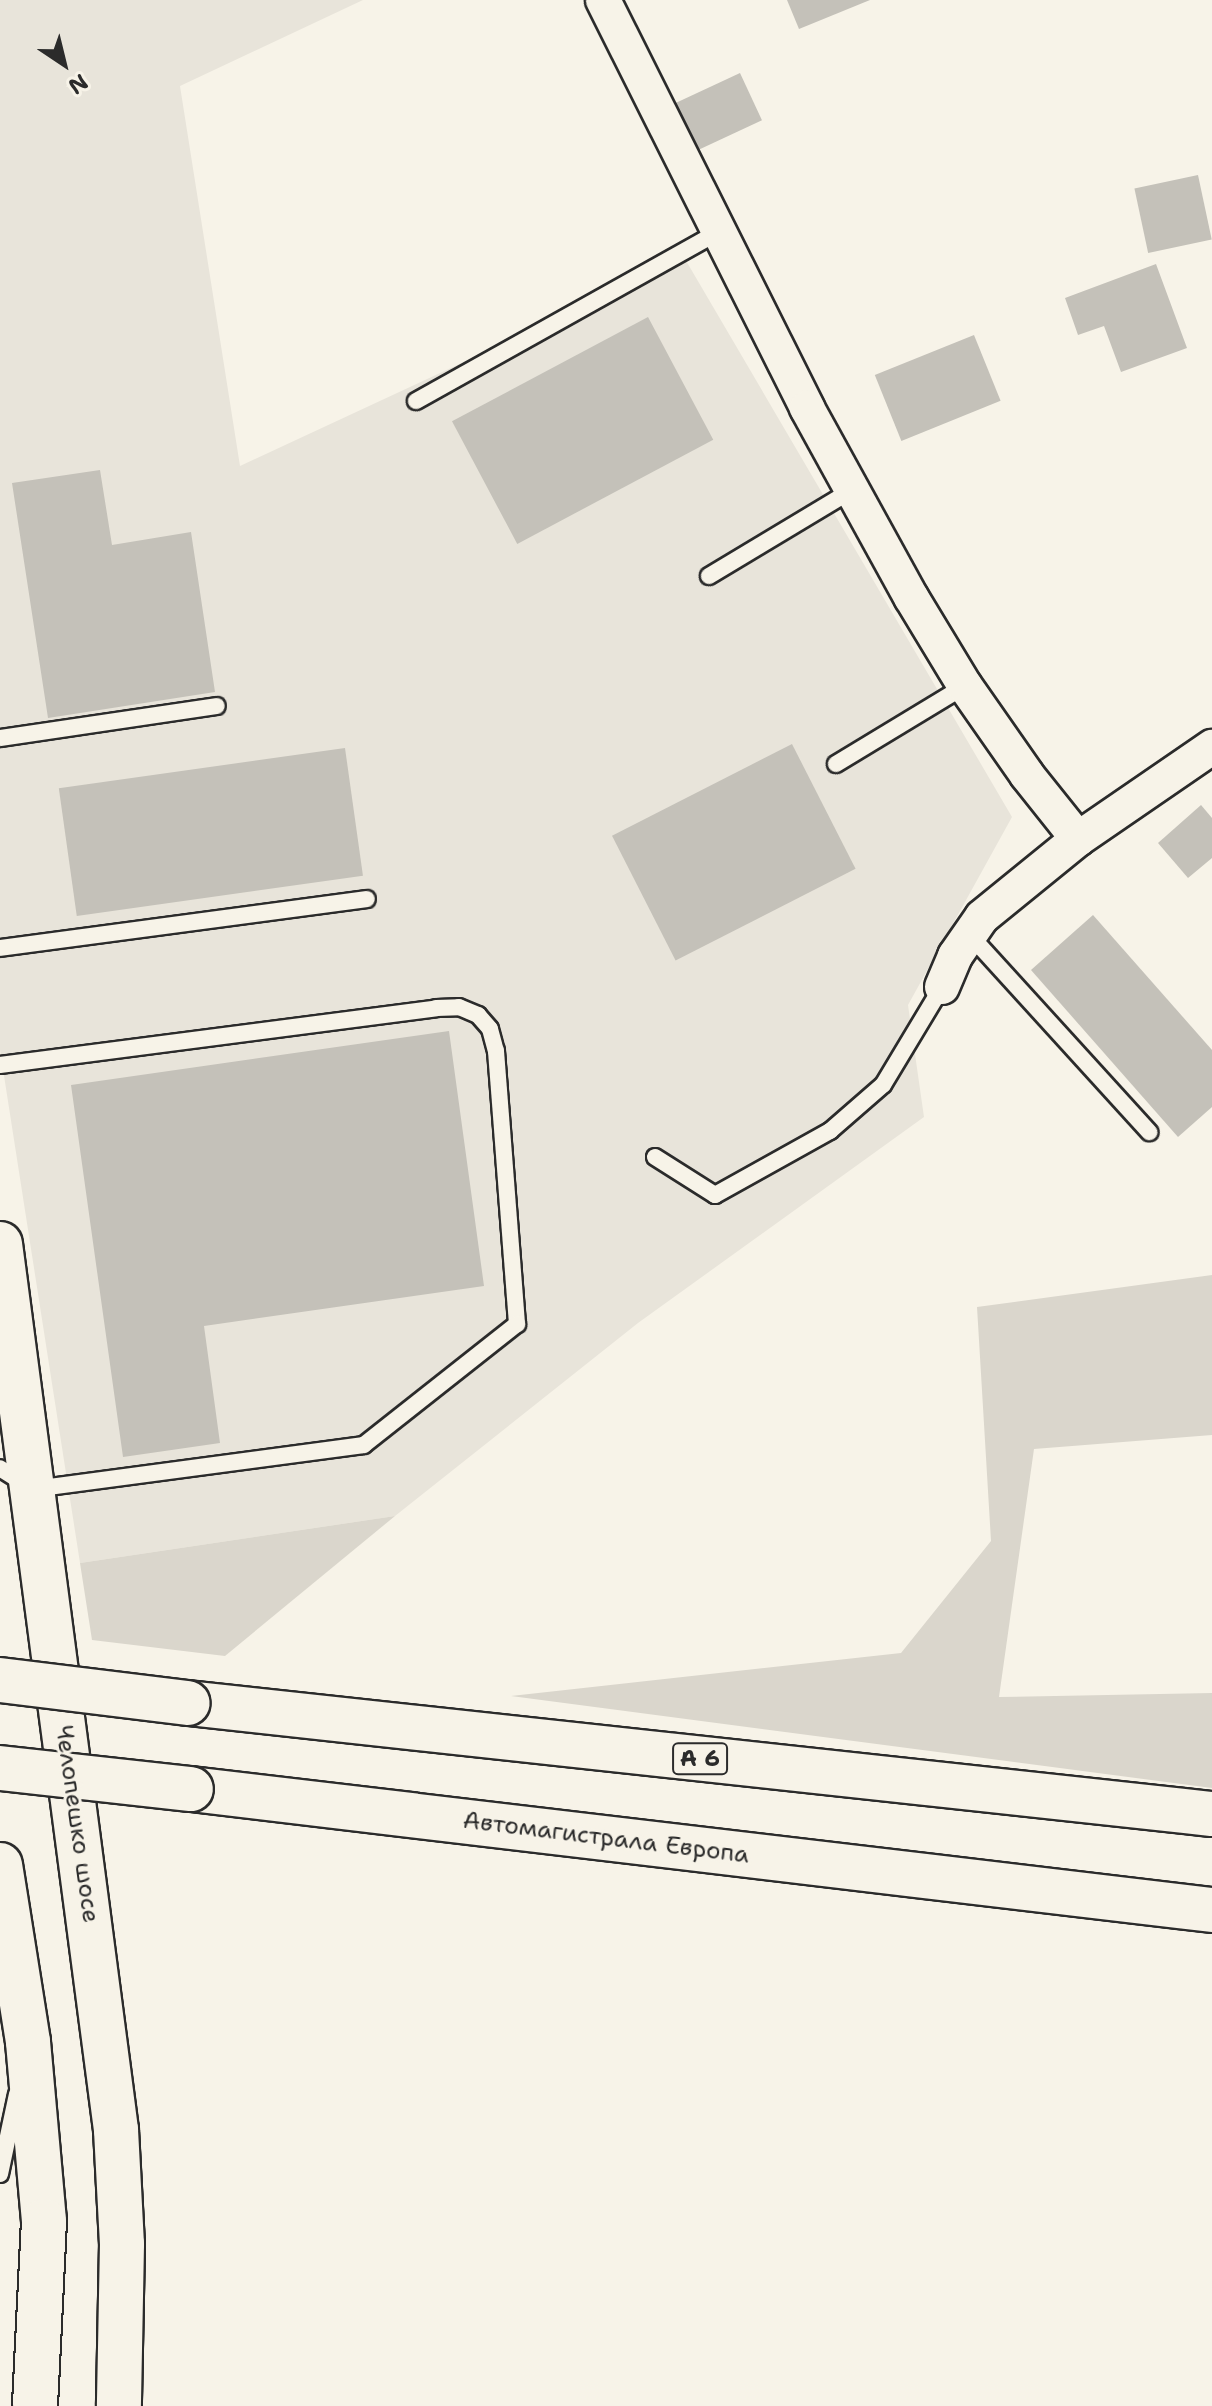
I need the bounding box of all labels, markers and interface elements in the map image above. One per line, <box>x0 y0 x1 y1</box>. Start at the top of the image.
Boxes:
north arrow <box>24 24 104 104</box>
text: N <box>63 67 94 101</box>
street label: Челопешко шосе <box>49 1723 105 1925</box>
road number: A 6 <box>672 1741 728 1777</box>
street label: Автомагистрала Европа <box>461 1806 751 1870</box>

